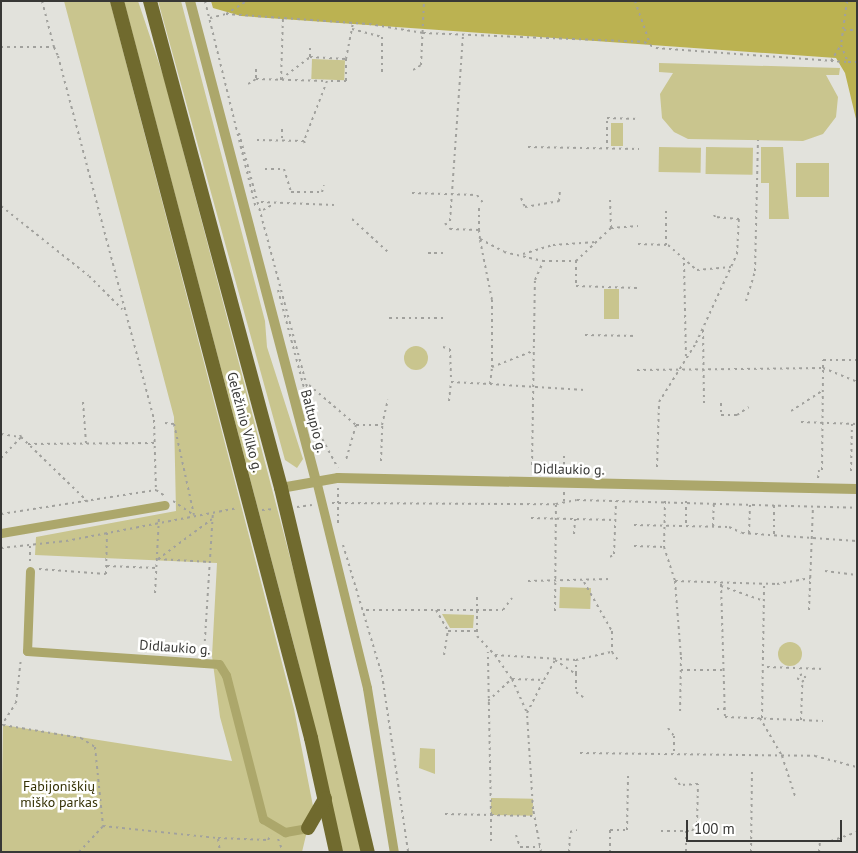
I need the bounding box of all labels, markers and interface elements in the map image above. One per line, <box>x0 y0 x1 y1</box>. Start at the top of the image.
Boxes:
street label: Geležinio Vilko g. <box>223 370 267 474</box>
street label: Baltupio g. <box>298 388 330 454</box>
street label: Didlaukio g. <box>533 460 605 478</box>
street label: Didlaukio g. <box>139 636 211 658</box>
park label: Fabijoniškių miško parkas <box>20 778 98 810</box>
scale bar <box>688 810 844 842</box>
text: 100 m <box>694 819 735 838</box>

